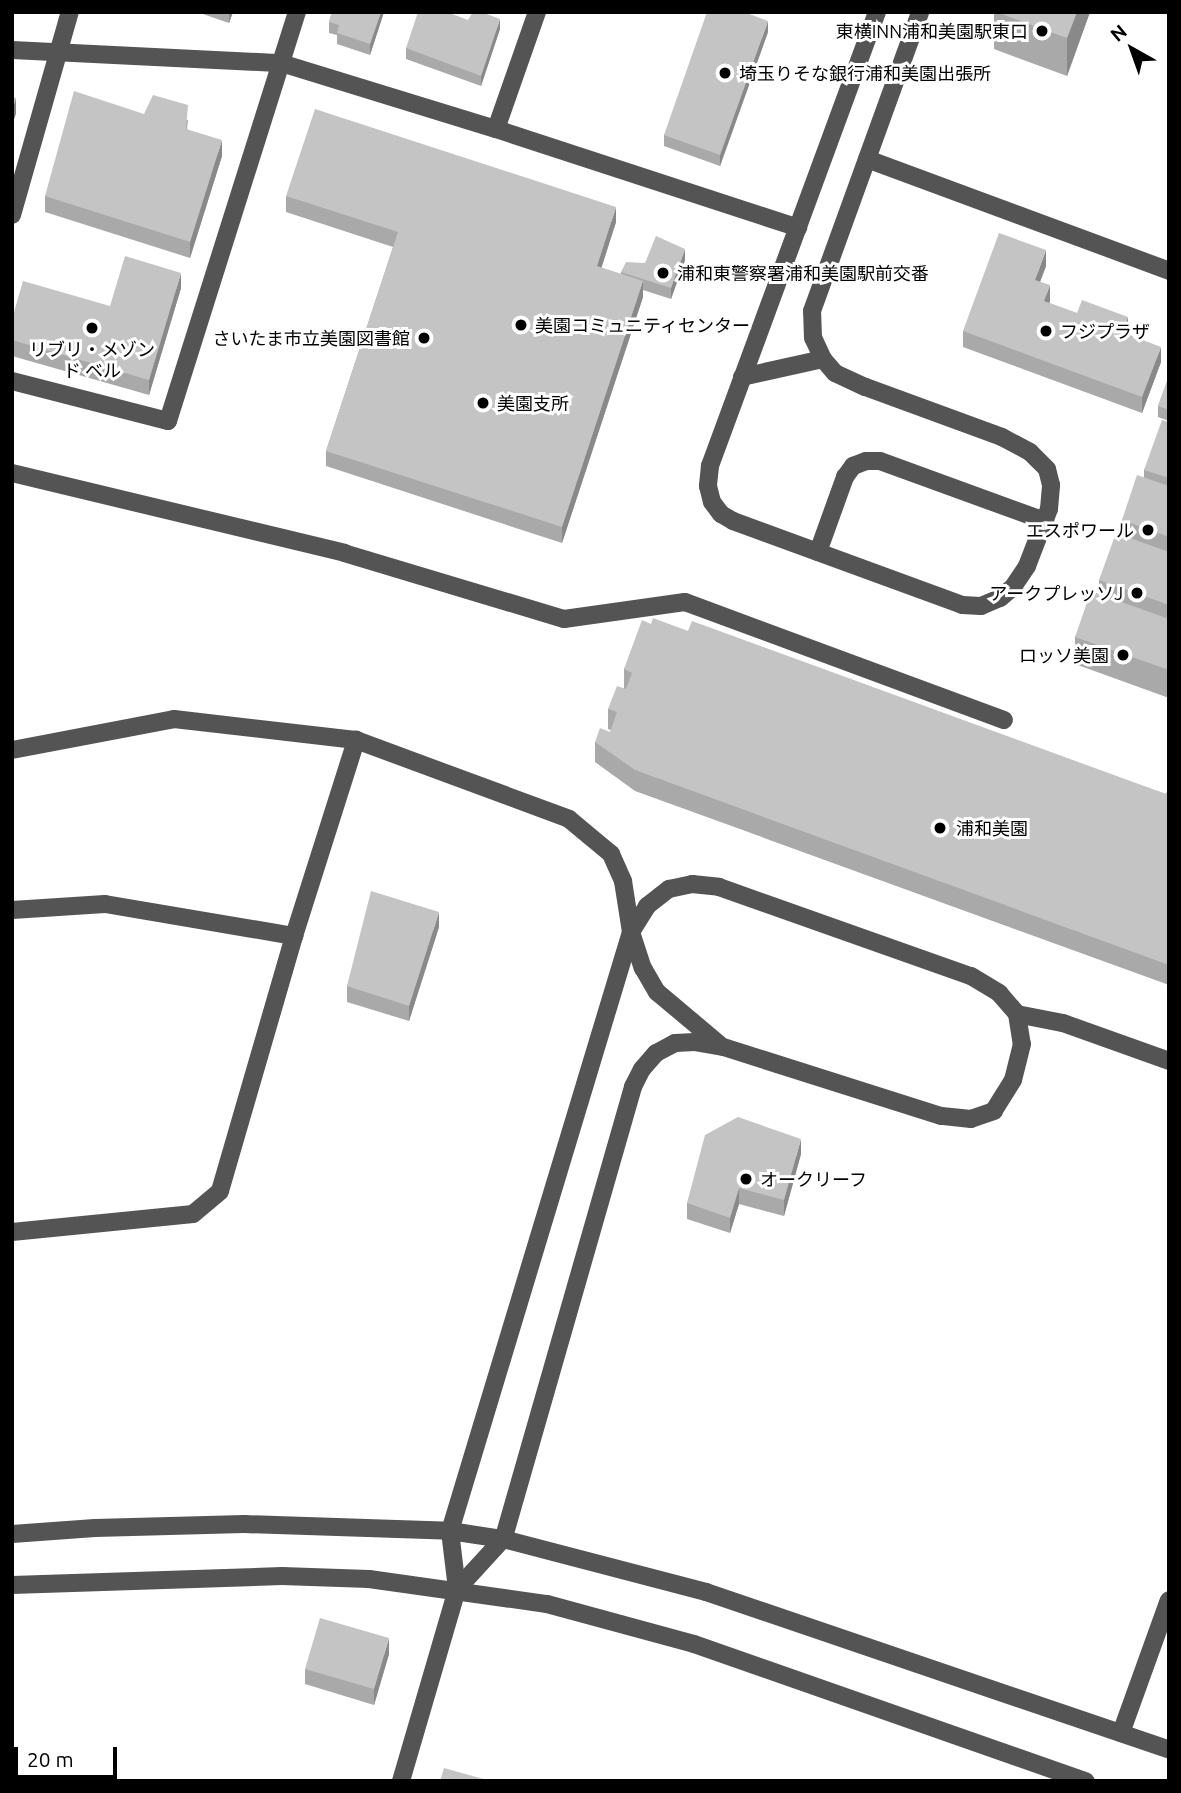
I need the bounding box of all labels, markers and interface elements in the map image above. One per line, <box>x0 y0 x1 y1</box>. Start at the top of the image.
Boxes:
north arrow <box>1097 14 1167 84</box>
place label: 東横INN浦和美園駅東口 <box>836 20 1028 42</box>
text: N <box>1106 20 1131 46</box>
marker: 東横INN浦和美園駅東口 <box>1034 23 1050 39</box>
place label: 埼玉りそな銀行浦和美園出張所 <box>739 62 991 84</box>
marker: 埼玉りそな銀行浦和美園出張所 <box>717 65 733 81</box>
place label: 浦和東警察署浦和美園駅前交番 <box>677 262 929 284</box>
marker: 浦和東警察署浦和美園駅前交番 <box>655 265 671 281</box>
place label: 美園コミュニティセンター <box>535 314 751 336</box>
marker: 美園コミュニティセンター <box>513 317 529 333</box>
marker: リブリ・メゾン ド ベル <box>84 320 100 336</box>
place label: フジプラザ <box>1060 320 1150 342</box>
marker: フジプラザ <box>1038 323 1054 339</box>
place label: さいたま市立美園図書館 <box>212 327 410 349</box>
marker: さいたま市立美園図書館 <box>416 330 432 346</box>
place label: リブリ・メゾン ド ベル <box>29 339 155 382</box>
place label: 美園支所 <box>497 392 569 414</box>
marker: 美園支所 <box>475 395 491 411</box>
place label: エスポワール <box>1026 519 1134 541</box>
marker: エスポワール <box>1140 522 1156 538</box>
place label: アークプレッソJ <box>989 582 1123 604</box>
marker: アークプレッソJ <box>1129 585 1145 601</box>
place label: ロッソ美園 <box>1019 644 1109 666</box>
marker: ロッソ美園 <box>1115 647 1131 663</box>
place label: 浦和美園 <box>956 817 1028 839</box>
marker: 浦和美園 <box>930 818 950 838</box>
place label: オークリーフ <box>760 1168 868 1190</box>
marker: オークリーフ <box>738 1171 754 1187</box>
scale bar <box>18 1734 121 1778</box>
text: 20 m <box>27 1747 74 1771</box>

